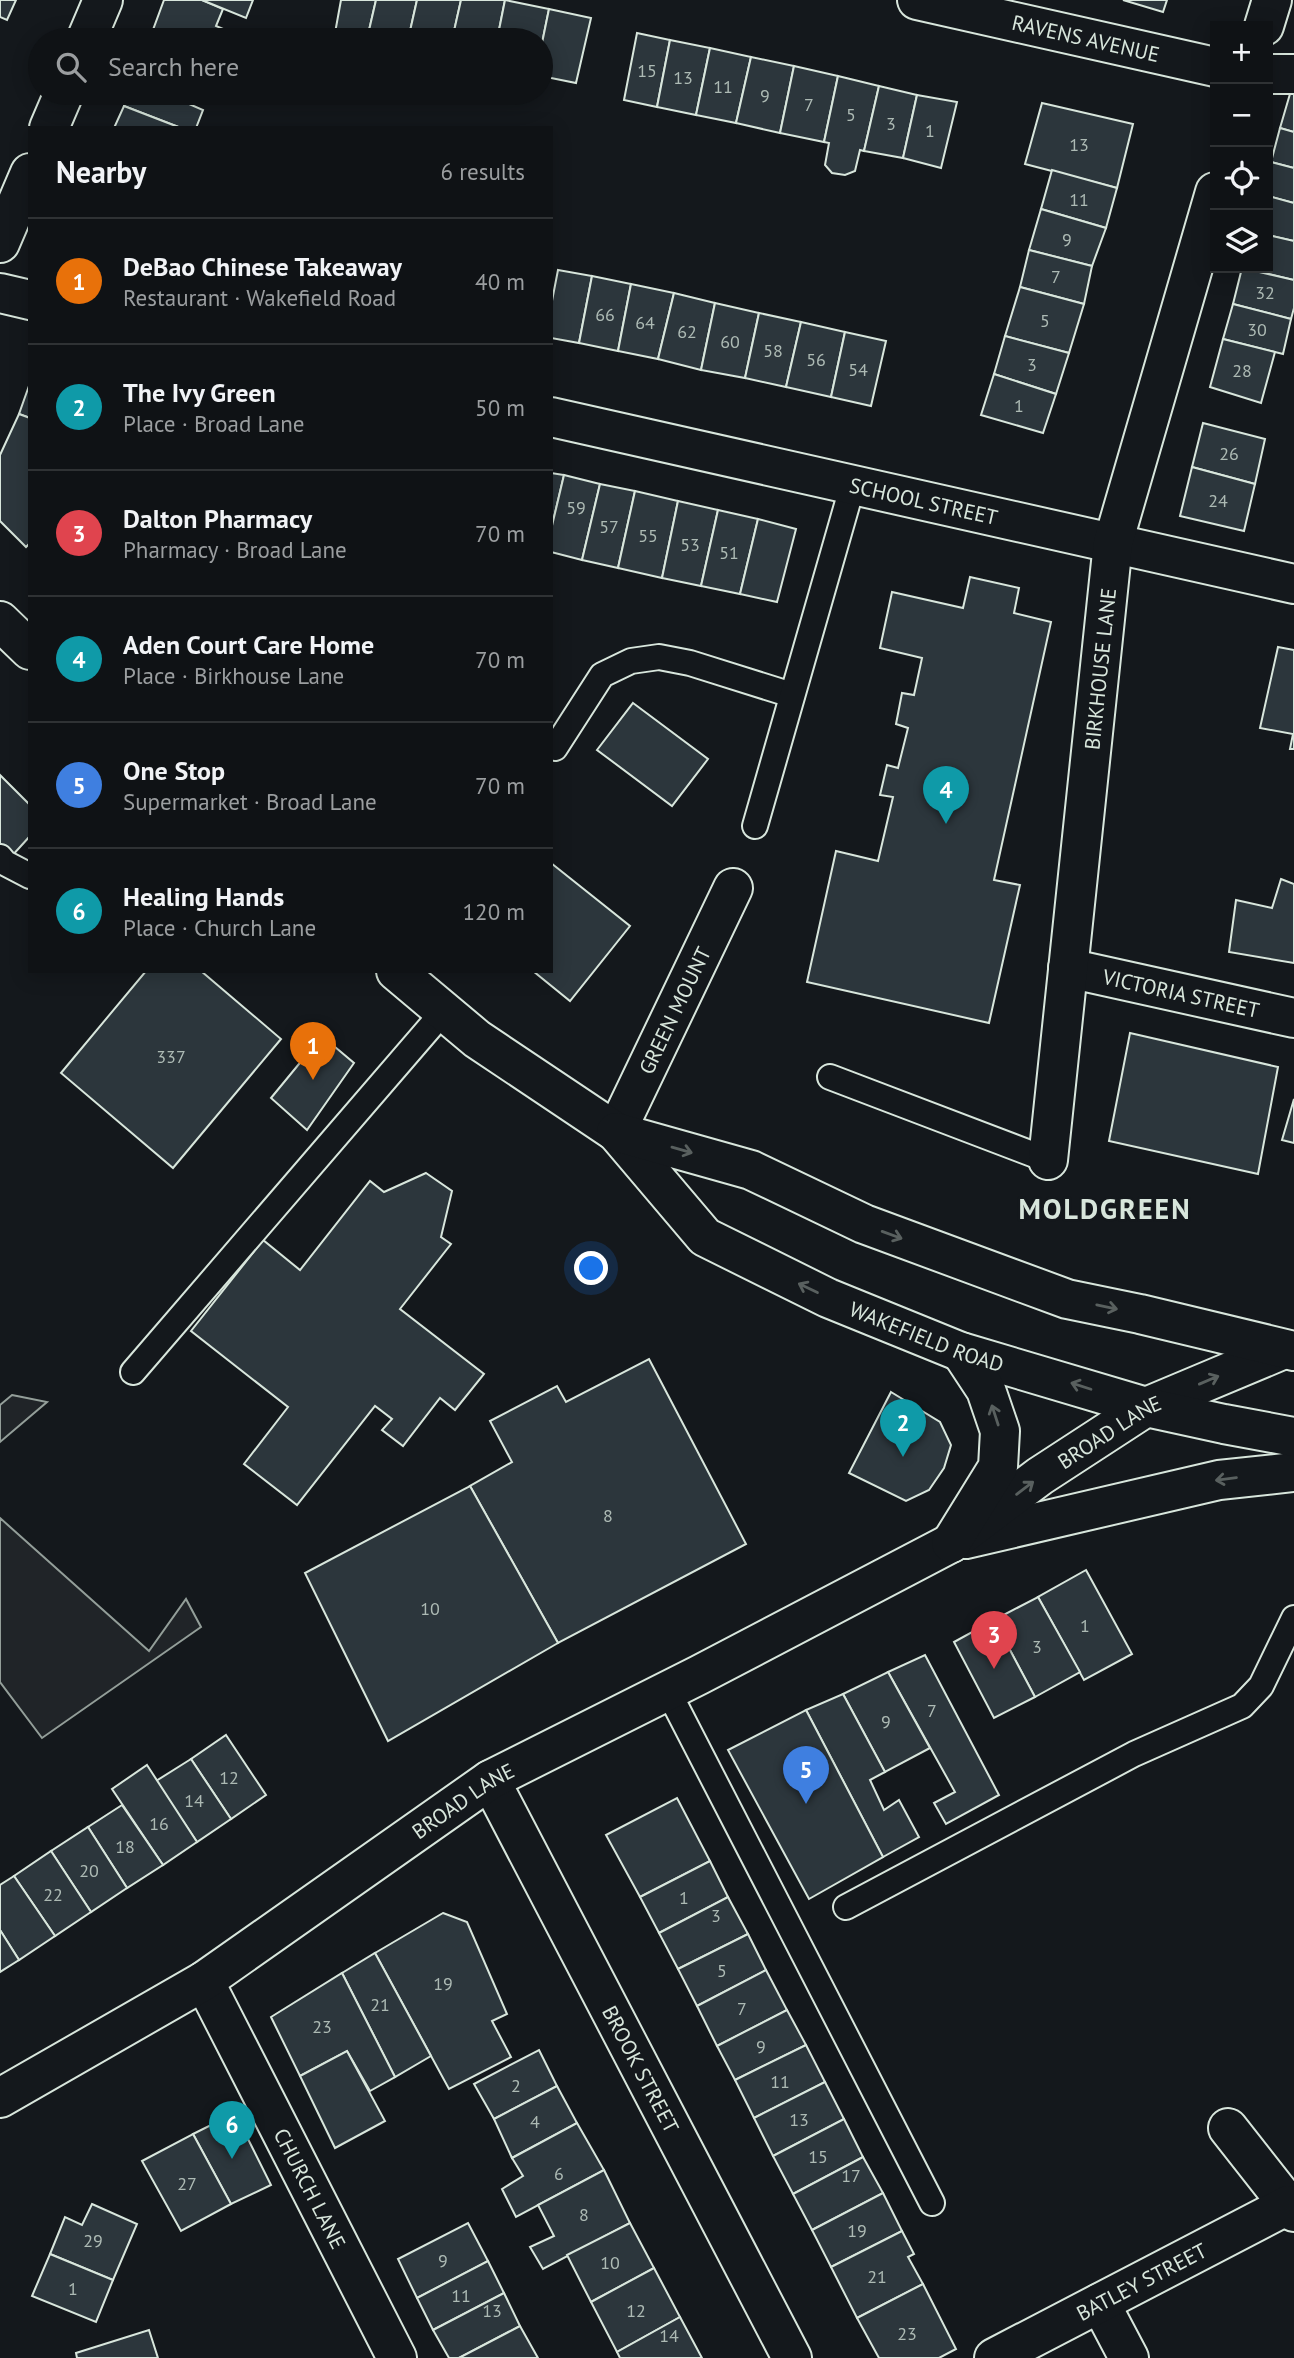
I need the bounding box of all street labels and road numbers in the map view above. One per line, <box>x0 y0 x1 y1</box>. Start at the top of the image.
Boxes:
street label: RAVENS AVENUE <box>1009 8 1162 68</box>
street label: SCHOOL STREET <box>847 471 1001 531</box>
street label: BIRKHOUSE LANE <box>1078 586 1122 751</box>
street label: GREEN MOUNT <box>632 942 717 1078</box>
street label: VICTORIA STREET <box>1099 962 1262 1024</box>
street label: WAKEFIELD ROAD <box>846 1295 1007 1377</box>
street label: BROAD LANE <box>1052 1389 1165 1475</box>
street label: BROAD LANE <box>406 1757 519 1844</box>
street label: BROOK STREET <box>597 2001 685 2137</box>
street label: CHURCH LANE <box>268 2124 352 2253</box>
street label: BATLEY STREET <box>1071 2236 1211 2326</box>

